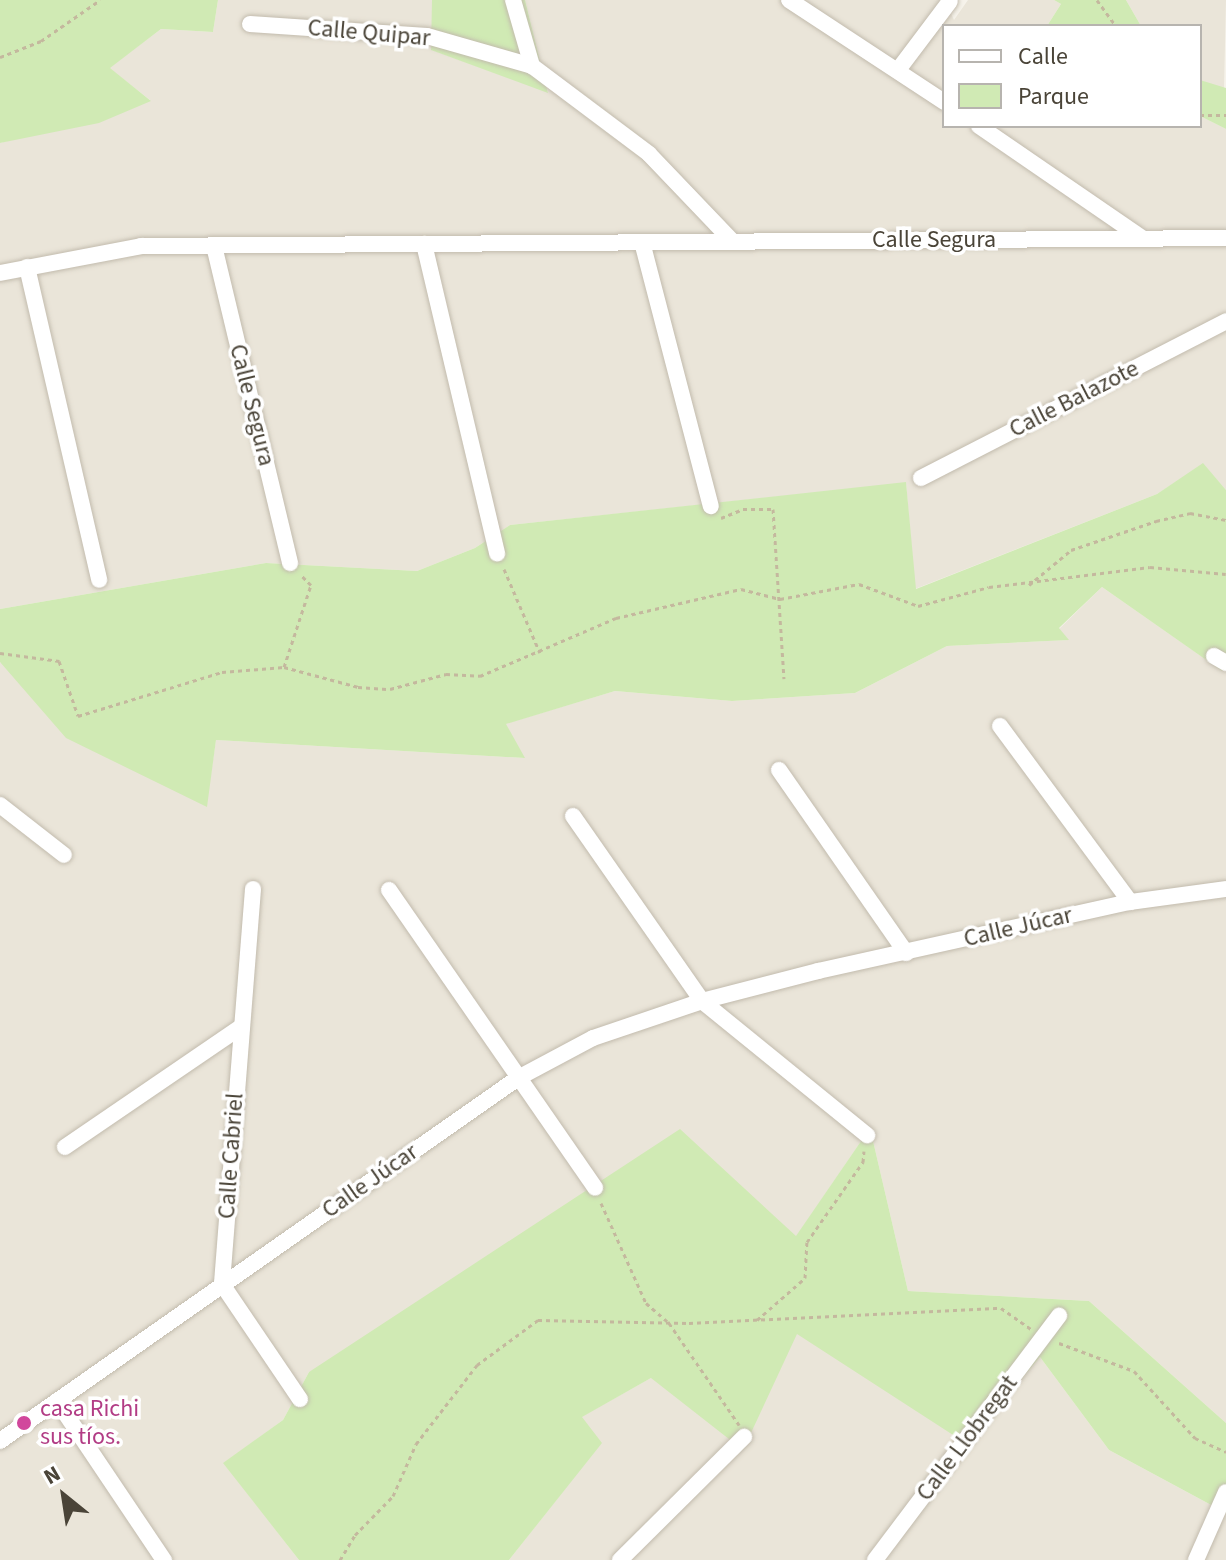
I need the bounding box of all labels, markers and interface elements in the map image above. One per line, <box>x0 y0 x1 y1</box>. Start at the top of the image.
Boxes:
street label: Calle Quipar <box>306 13 432 53</box>
legend <box>942 24 1202 128</box>
text: Calle <box>1018 39 1068 74</box>
text: Parque <box>1018 79 1089 114</box>
street label: Calle Segura <box>872 226 996 254</box>
street label: Calle Segura <box>223 341 281 469</box>
street label: Calle Balazote <box>1004 354 1144 444</box>
street label: Calle Júcar <box>961 901 1075 953</box>
street label: Calle Cabriel <box>212 1092 250 1220</box>
street label: Calle Júcar <box>317 1138 423 1224</box>
street label: Calle Llobregat <box>910 1369 1024 1507</box>
place label: casa Richi sus tíos. <box>40 1395 139 1451</box>
marker: casa Richi sus tíos. <box>15 1414 33 1432</box>
north arrow <box>24 1456 104 1536</box>
text: N <box>38 1458 66 1493</box>

